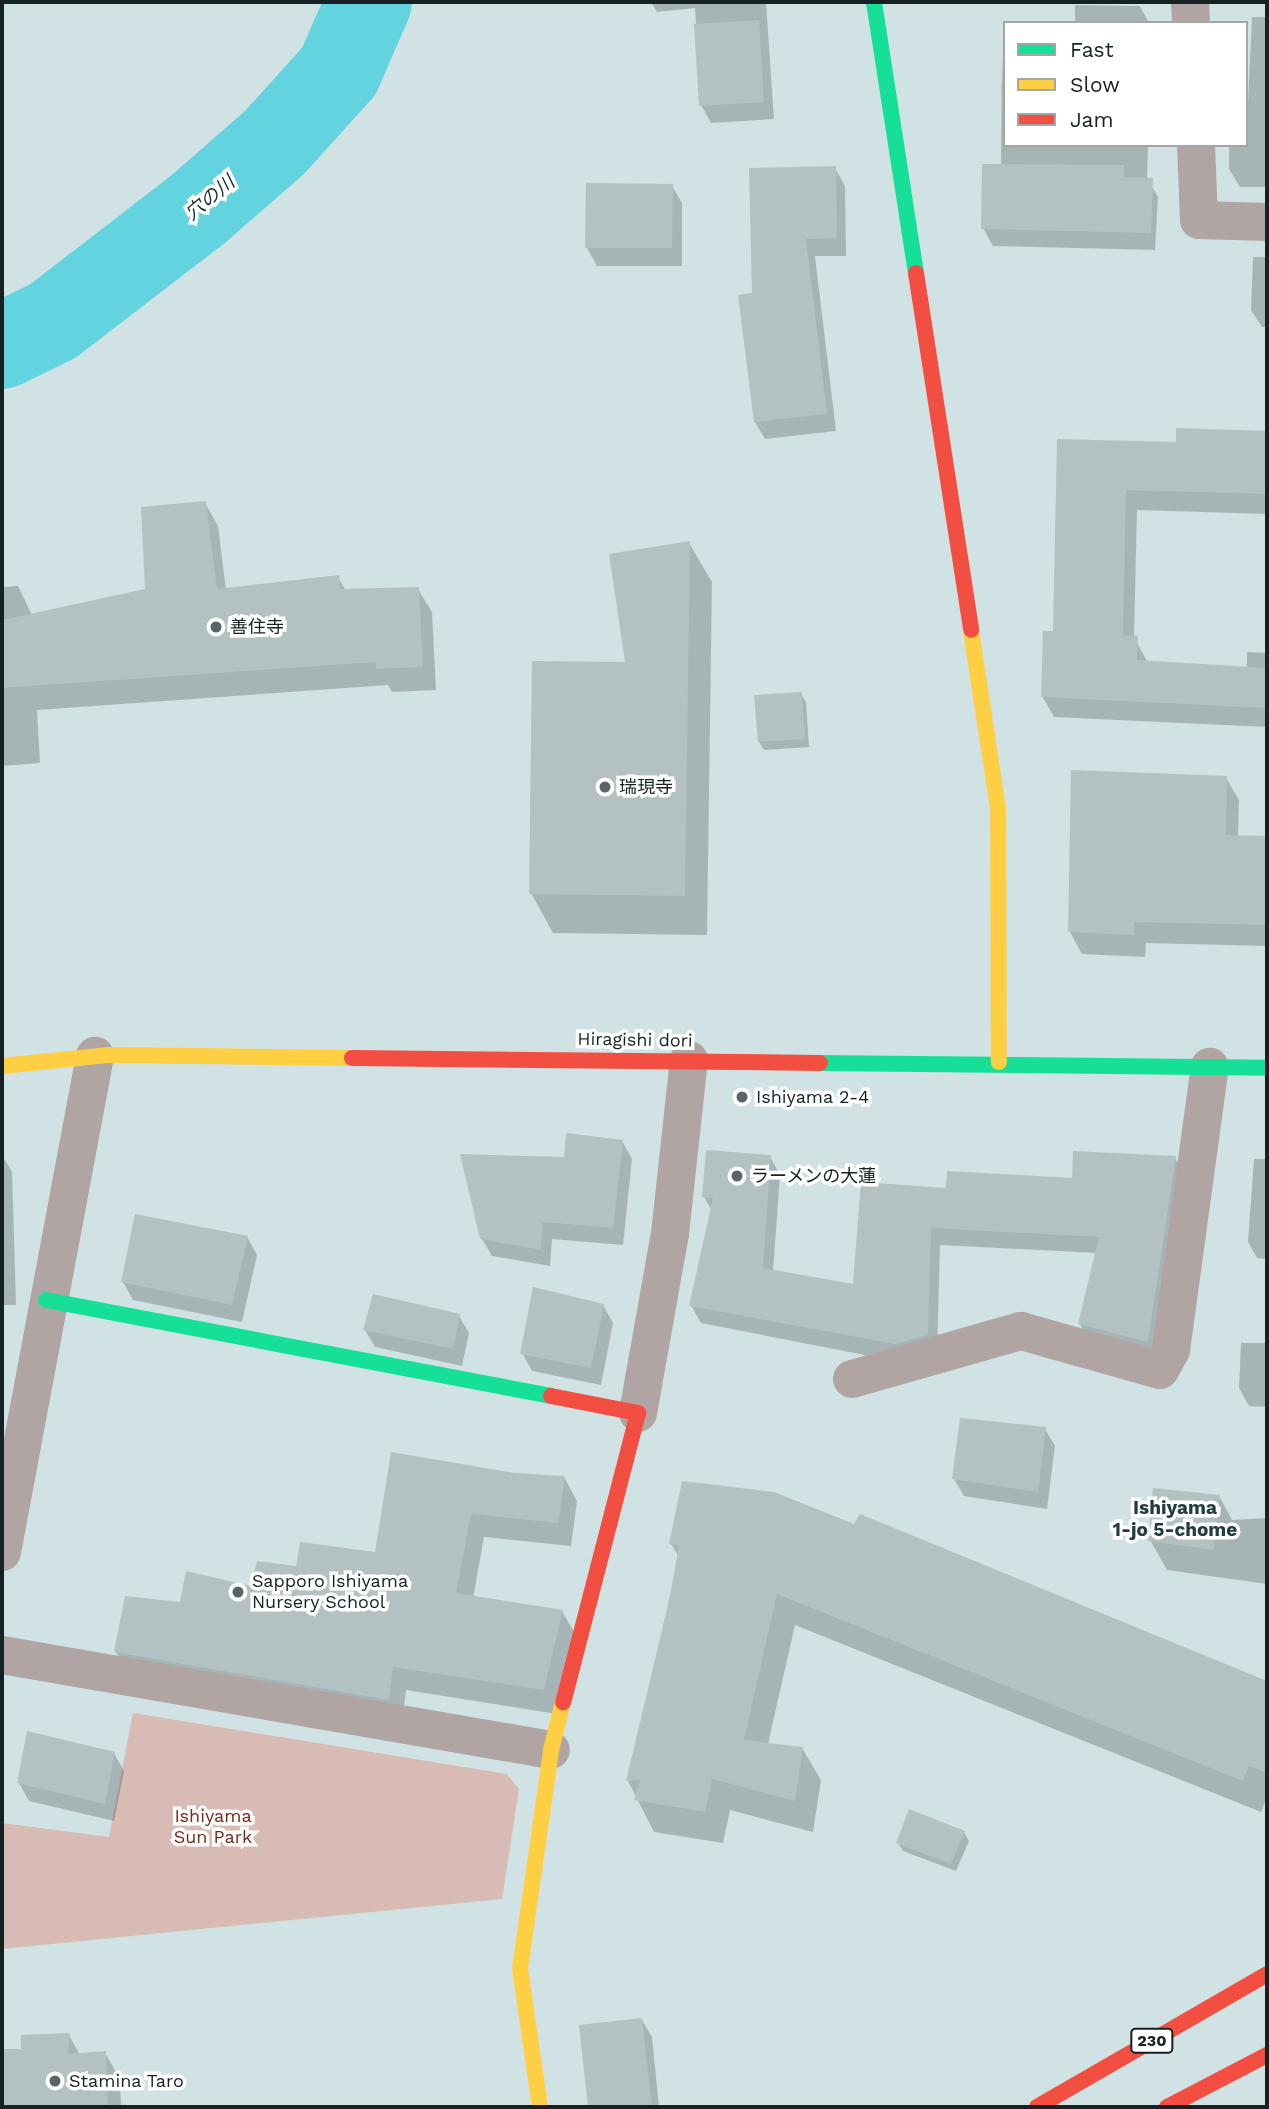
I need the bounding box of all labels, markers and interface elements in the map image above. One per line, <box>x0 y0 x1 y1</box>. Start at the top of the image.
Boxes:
legend <box>1003 21 1248 147</box>
text: Fast <box>1070 37 1114 62</box>
text: Slow <box>1070 72 1120 97</box>
text: Jam <box>1070 107 1113 132</box>
water label: 穴の川 <box>181 171 239 225</box>
place label: 善住寺 <box>230 616 284 638</box>
marker: 善住寺 <box>208 619 224 635</box>
place label: 瑞現寺 <box>619 776 673 798</box>
marker: 瑞現寺 <box>597 779 613 795</box>
street label: Hiragishi dori <box>577 1028 693 1052</box>
place label: Ishiyama 2-4 <box>756 1086 870 1108</box>
marker: Ishiyama 2-4 <box>734 1089 750 1105</box>
place label: ラーメンの大蓮 <box>751 1165 877 1187</box>
marker: ラーメンの大蓮 <box>729 1168 745 1184</box>
district label: Ishiyama 1-jo 5-chome <box>1113 1497 1237 1541</box>
place label: Sapporo Ishiyama Nursery School <box>252 1571 408 1614</box>
marker: Sapporo Ishiyama Nursery School <box>230 1584 246 1600</box>
park label: Ishiyama Sun Park <box>174 1806 252 1848</box>
road number: 230 <box>1129 2028 1175 2054</box>
place label: Stamina Taro <box>69 2070 185 2092</box>
marker: Stamina Taro <box>47 2073 63 2089</box>

